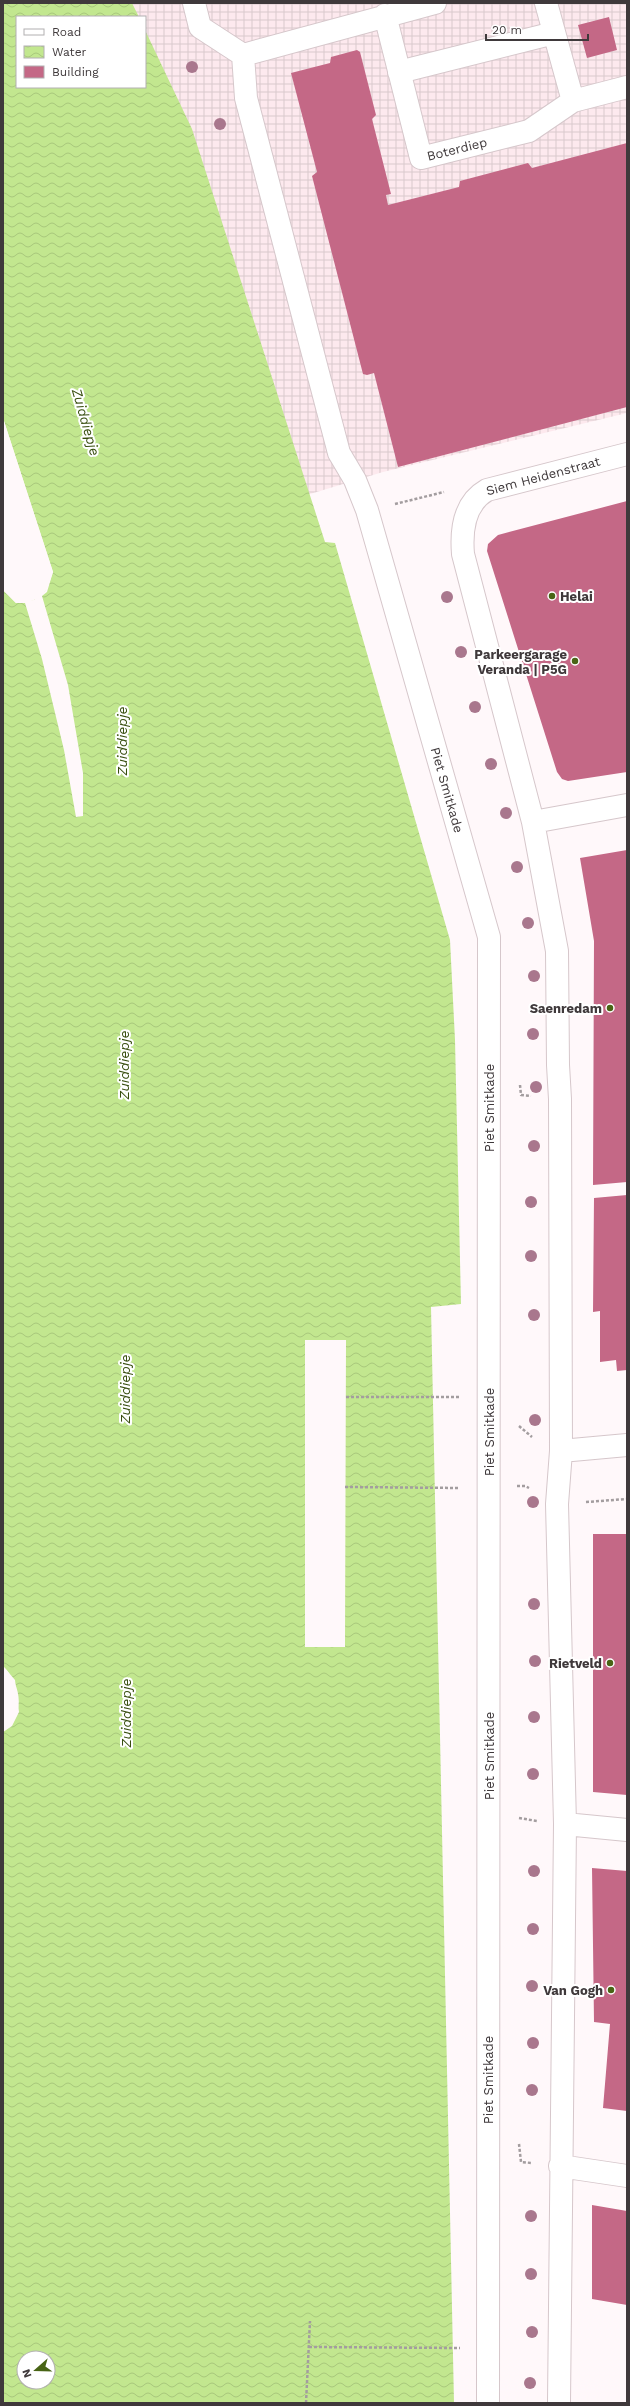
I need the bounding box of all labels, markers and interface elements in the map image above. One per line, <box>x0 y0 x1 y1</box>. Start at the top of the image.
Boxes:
legend <box>16 16 146 88</box>
scale bar <box>486 16 588 42</box>
text: 20 m <box>492 23 522 37</box>
text: Road <box>52 25 81 39</box>
text: Water <box>52 45 87 59</box>
text: Building <box>52 65 99 79</box>
street label: Boterdiep <box>425 134 489 164</box>
water label: Zuiddiepje <box>69 386 103 457</box>
street label: Siem Heidenstraat <box>484 453 602 498</box>
place label: Helai <box>560 589 593 604</box>
marker: Helai <box>547 591 557 601</box>
place label: Parkeergarage Veranda | P5G <box>474 647 567 677</box>
marker: Parkeergarage Veranda | P5G <box>570 656 580 666</box>
water label: Zuiddiepje <box>114 706 130 777</box>
street label: Piet Smitkade <box>428 745 466 835</box>
place label: Saenredam <box>530 1001 602 1016</box>
marker: Saenredam <box>605 1003 615 1013</box>
water label: Zuiddiepje <box>116 1030 132 1101</box>
street label: Piet Smitkade <box>482 1064 497 1152</box>
water label: Zuiddiepje <box>117 1354 133 1425</box>
street label: Piet Smitkade <box>482 1388 497 1476</box>
place label: Rietveld <box>549 1656 602 1671</box>
marker: Rietveld <box>605 1658 615 1668</box>
water label: Zuiddiepje <box>118 1678 134 1749</box>
street label: Piet Smitkade <box>482 1712 497 1800</box>
place label: Van Gogh <box>543 1983 603 1998</box>
marker: Van Gogh <box>606 1985 616 1995</box>
street label: Piet Smitkade <box>481 2036 496 2124</box>
north arrow <box>16 2350 56 2390</box>
text: N <box>20 2367 35 2379</box>

